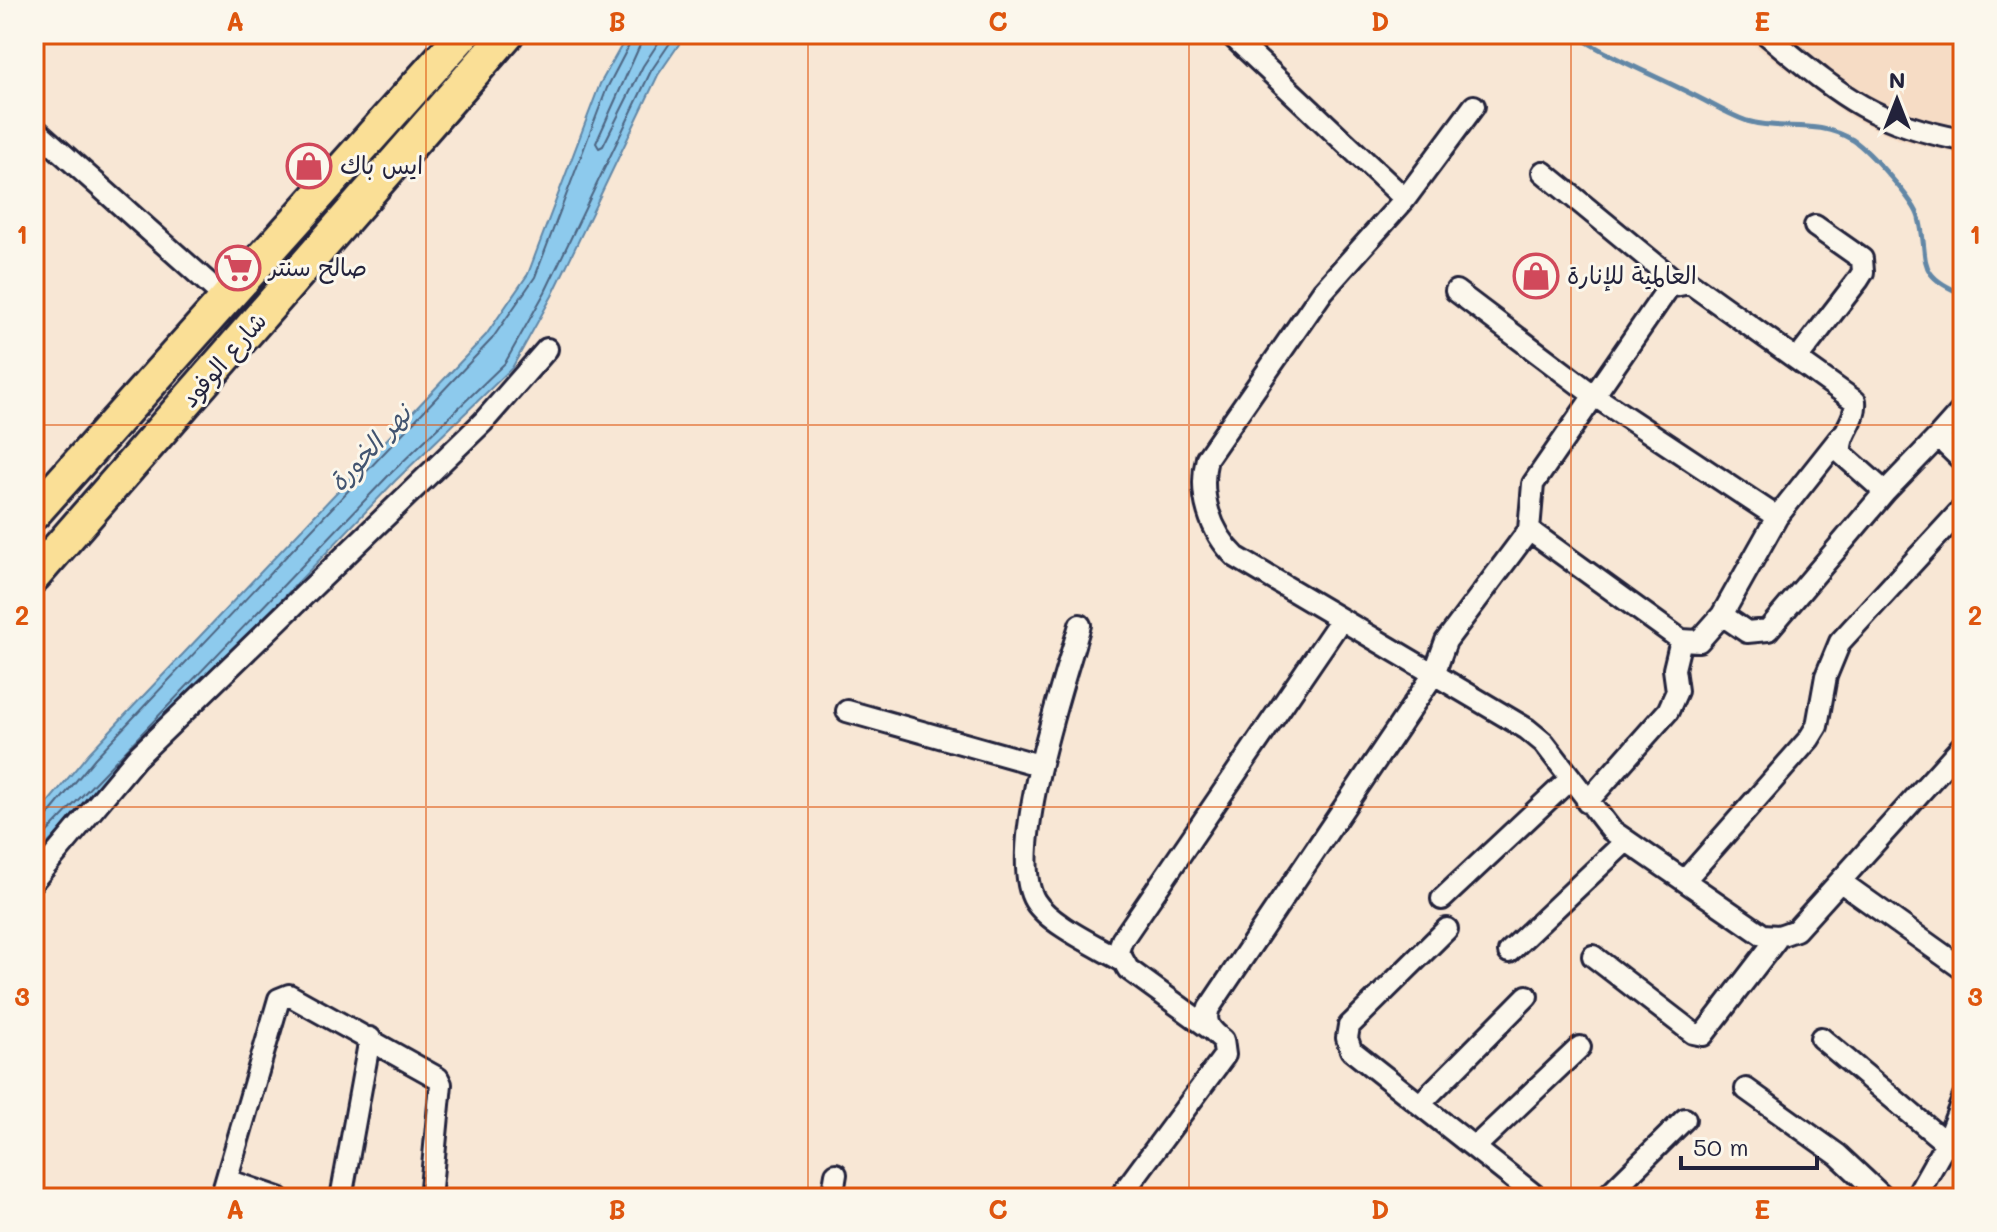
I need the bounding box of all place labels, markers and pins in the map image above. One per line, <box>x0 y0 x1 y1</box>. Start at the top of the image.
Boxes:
shop icon: ايس باك <box>285 142 333 190</box>
place label: ايس باك <box>340 149 423 180</box>
supermarket icon: صالح سنتر <box>214 244 262 292</box>
place label: صالح سنتر <box>267 251 367 284</box>
shop icon: العالمية للإنارة <box>1512 252 1560 300</box>
place label: العالمية للإنارة <box>1567 259 1697 291</box>

